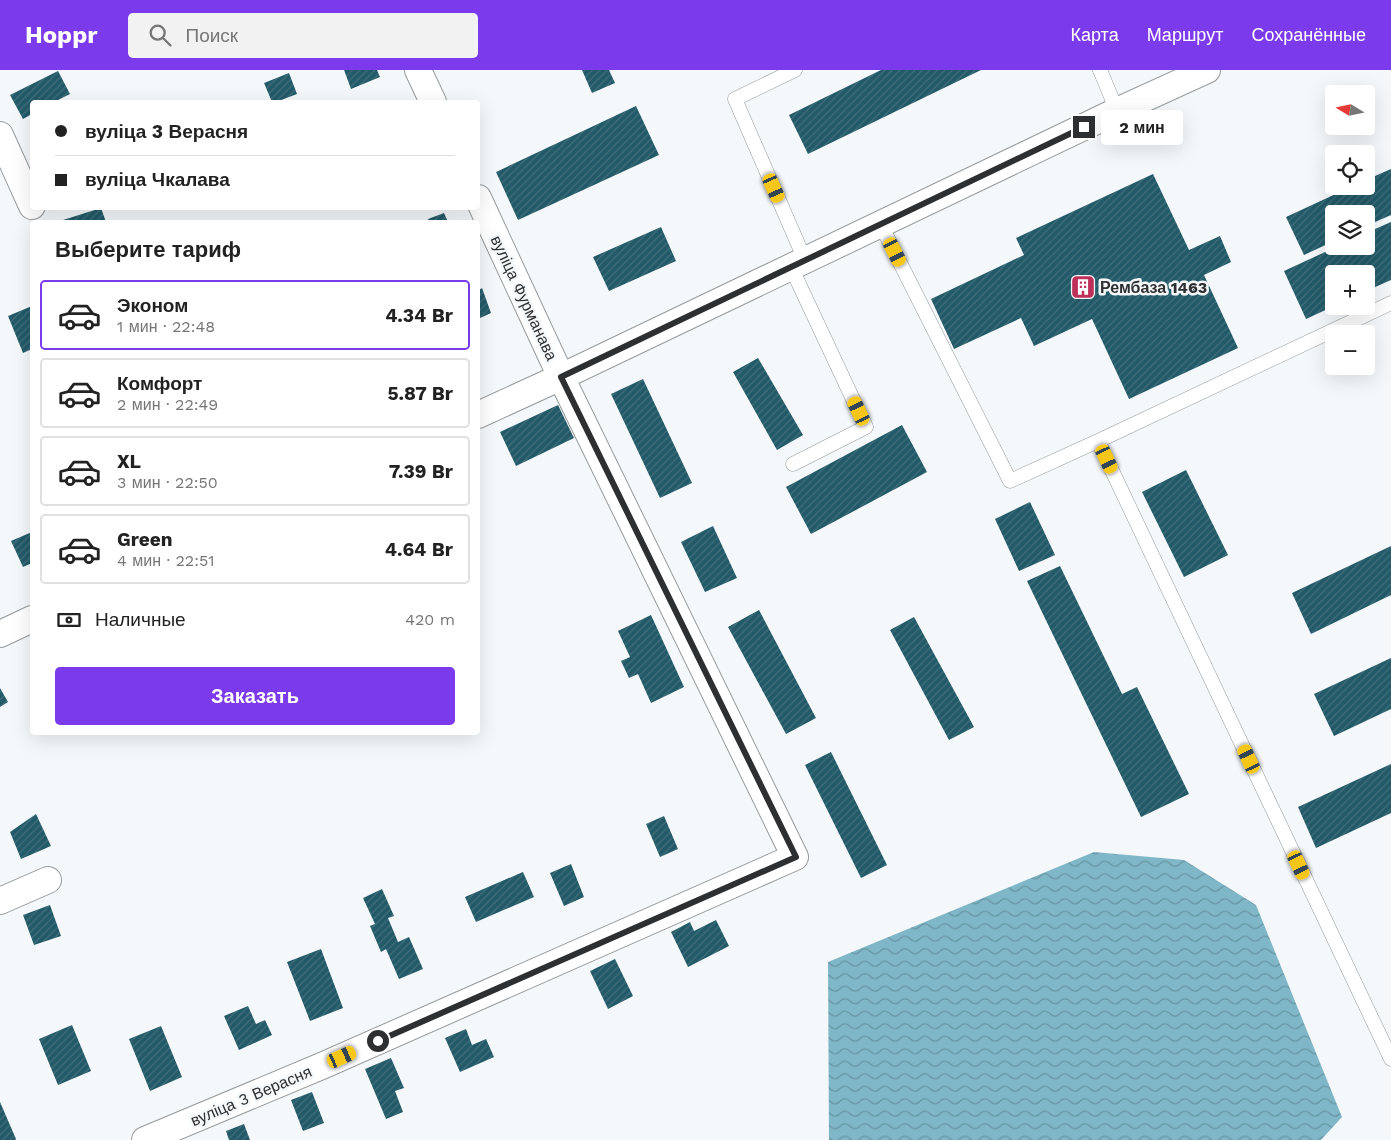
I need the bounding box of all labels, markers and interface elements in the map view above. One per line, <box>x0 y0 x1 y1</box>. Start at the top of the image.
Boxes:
search box <box>128 13 478 58</box>
text: Hoppr <box>25 21 98 49</box>
icon: search <box>146 21 174 49</box>
text: Поиск <box>186 24 238 47</box>
text: Карта <box>1071 24 1119 45</box>
text: Маршрут <box>1147 24 1223 45</box>
text: Сохранённые <box>1251 24 1366 45</box>
north arrow <box>1325 85 1375 135</box>
map controls <box>1325 85 1375 375</box>
callout: 2 мин <box>1102 110 1184 144</box>
route end <box>1073 116 1095 138</box>
text: 2 мин <box>1119 118 1165 137</box>
text: вуліца 3 Верасня <box>85 120 248 143</box>
button: locate <box>1325 145 1375 195</box>
text: вуліца Чкалава <box>85 168 230 191</box>
car <box>761 171 786 205</box>
button: layers <box>1325 205 1375 255</box>
street label: вуліца Фурманава <box>487 232 561 364</box>
car <box>881 235 908 269</box>
text: Выберите тариф <box>55 237 241 262</box>
button: + <box>1325 265 1375 315</box>
building icon: Рембаза 1463 <box>1070 274 1096 300</box>
place label: Рембаза 1463 <box>1100 278 1207 297</box>
icon: car <box>57 293 102 338</box>
text: Эконом <box>117 294 188 317</box>
text: 4.34 Br <box>385 304 453 327</box>
text: 1 мин · 22:48 <box>117 317 215 336</box>
button: − <box>1325 325 1375 375</box>
icon: car <box>57 371 102 416</box>
text: Комфорт <box>117 372 202 395</box>
text: 5.87 Br <box>387 382 453 405</box>
car <box>845 394 872 428</box>
text: 2 мин · 22:49 <box>117 395 218 414</box>
car <box>1093 442 1120 476</box>
icon: car <box>57 449 102 494</box>
text: XL <box>117 450 141 473</box>
text: 7.39 Br <box>389 460 453 483</box>
text: 3 мин · 22:50 <box>117 473 218 492</box>
icon: car <box>57 527 102 572</box>
text: Green <box>117 528 173 551</box>
text: 4.64 Br <box>385 538 453 561</box>
text: 4 мин · 22:51 <box>117 551 214 570</box>
icon: cash <box>55 606 83 634</box>
text: Наличные <box>95 608 186 631</box>
text: 420 m <box>405 610 455 629</box>
button: Заказать <box>55 667 455 725</box>
car <box>1235 742 1262 776</box>
car <box>1285 848 1312 882</box>
route start <box>367 1030 389 1052</box>
car <box>325 1044 358 1070</box>
street label: вуліца 3 Верасня <box>188 1062 314 1130</box>

